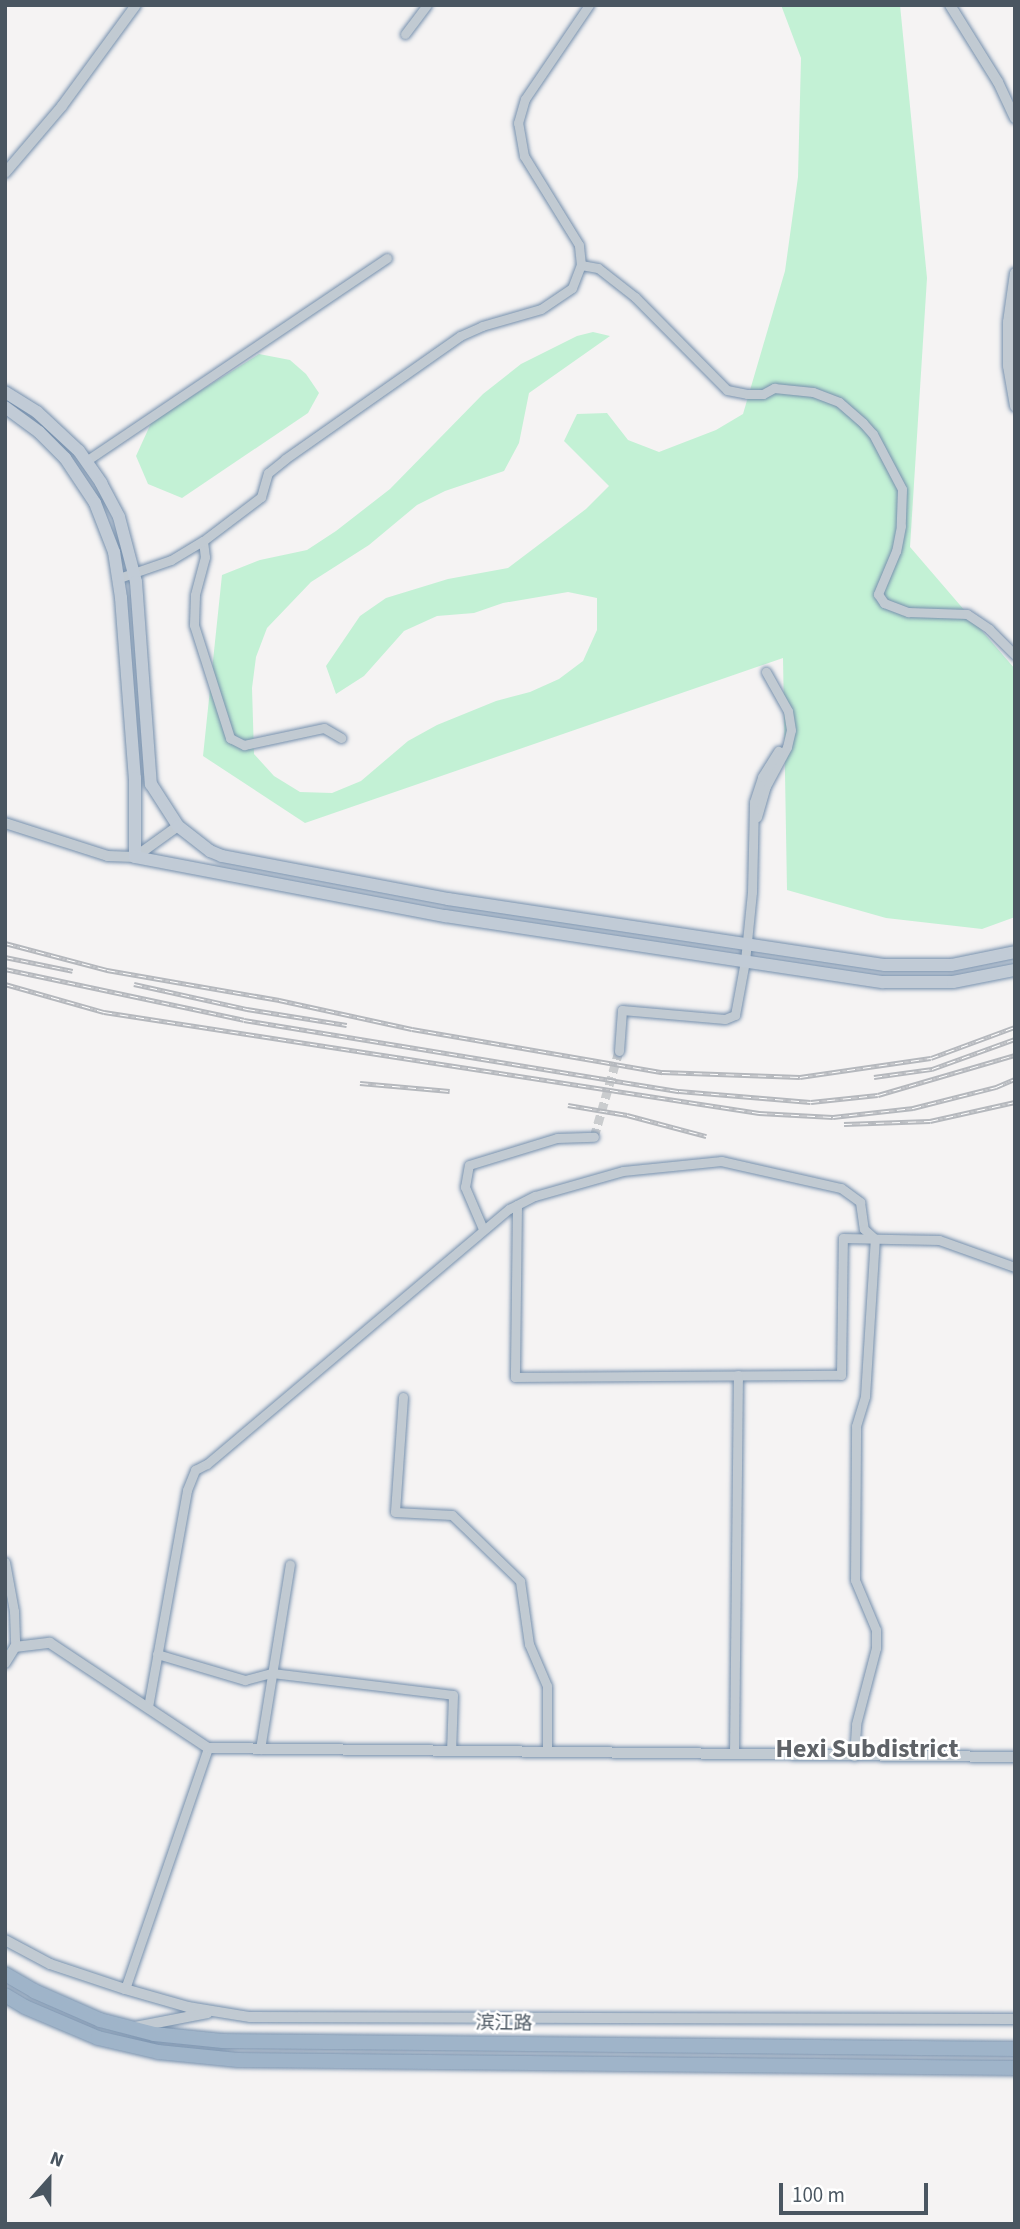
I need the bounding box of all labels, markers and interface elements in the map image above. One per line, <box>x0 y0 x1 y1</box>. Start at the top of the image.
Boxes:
district label: Hexi Subdistrict <box>776 1733 958 1765</box>
street label: 滨江路 <box>475 2012 533 2036</box>
north arrow <box>14 2145 84 2215</box>
text: N <box>46 2145 67 2175</box>
scale bar <box>782 2170 931 2214</box>
text: 100 m <box>792 2180 845 2210</box>

